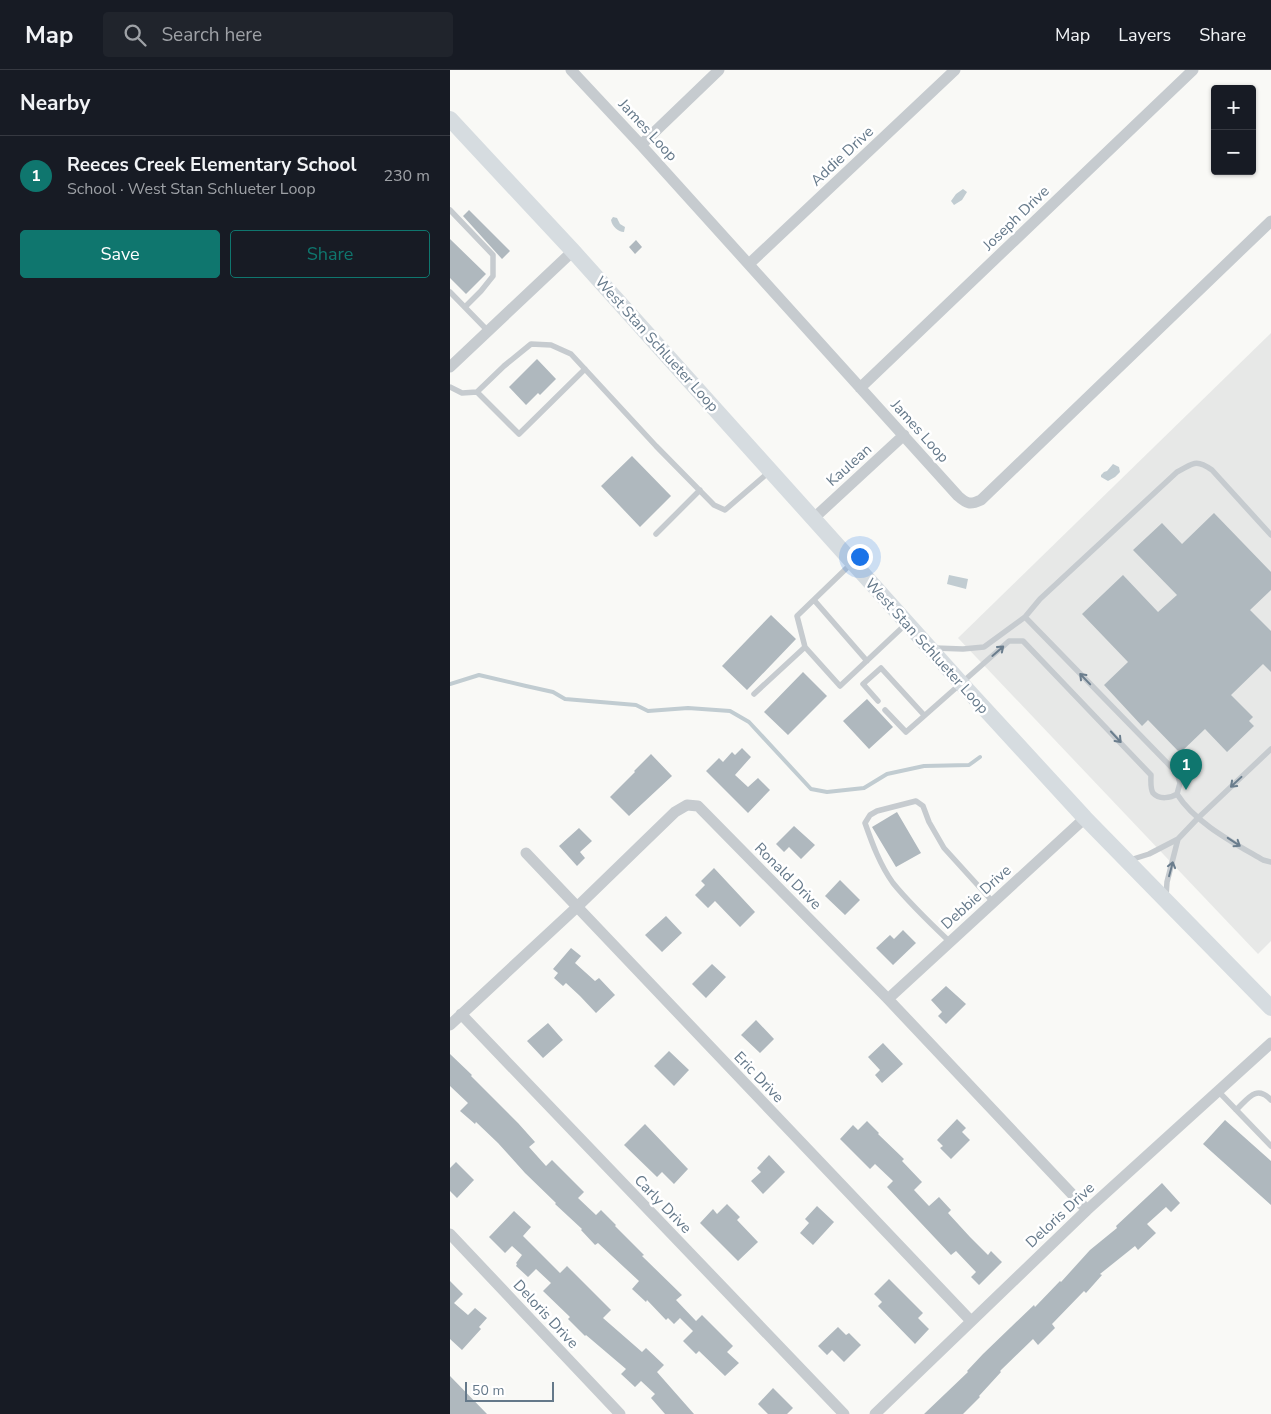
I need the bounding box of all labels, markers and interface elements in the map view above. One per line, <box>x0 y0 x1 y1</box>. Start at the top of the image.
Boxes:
search box <box>103 12 453 57</box>
text: Map <box>25 19 73 51</box>
icon: search <box>121 21 149 49</box>
text: Search here <box>161 22 262 48</box>
text: Map <box>1055 23 1090 47</box>
text: Layers <box>1118 23 1171 47</box>
text: Share <box>1199 23 1246 47</box>
map controls <box>1211 85 1256 175</box>
button: + <box>1211 85 1256 130</box>
text: Nearby <box>20 89 90 117</box>
street label: James Loop <box>613 94 682 166</box>
street label: Addie Drive <box>806 122 878 190</box>
button: − <box>1211 130 1256 175</box>
text: Reeces Creek Elementary School <box>67 152 357 178</box>
text: 1 <box>31 165 41 187</box>
text: 230 m <box>383 165 430 187</box>
text: School · West Stan Schlueter Loop <box>67 178 316 200</box>
street label: Joseph Drive <box>978 181 1054 255</box>
button: Save <box>20 230 220 278</box>
button: Share <box>230 230 430 278</box>
street label: West Stan Schlueter Loop <box>591 272 723 416</box>
street label: James Loop <box>886 395 954 467</box>
street label: Kaulean <box>822 439 876 491</box>
your location <box>847 544 873 570</box>
street label: West Stan Schlueter Loop <box>861 574 993 718</box>
one-way arrow <box>991 646 1004 657</box>
one-way arrow <box>1079 672 1091 685</box>
one-way arrow <box>1110 731 1122 743</box>
pin: 1 <box>1170 749 1202 790</box>
one-way arrow <box>1229 776 1242 788</box>
one-way arrow <box>1226 837 1240 847</box>
street label: Ronald Drive <box>750 838 826 914</box>
street label: Debbie Drive <box>937 860 1015 934</box>
one-way arrow <box>1167 862 1176 878</box>
street label: Eric Drive <box>730 1047 788 1107</box>
street label: Carly Drive <box>630 1170 696 1238</box>
street label: Deloris Drive <box>1021 1178 1099 1252</box>
street label: Deloris Drive <box>509 1275 583 1353</box>
scale bar <box>465 1379 554 1402</box>
text: 50 m <box>472 1381 504 1400</box>

